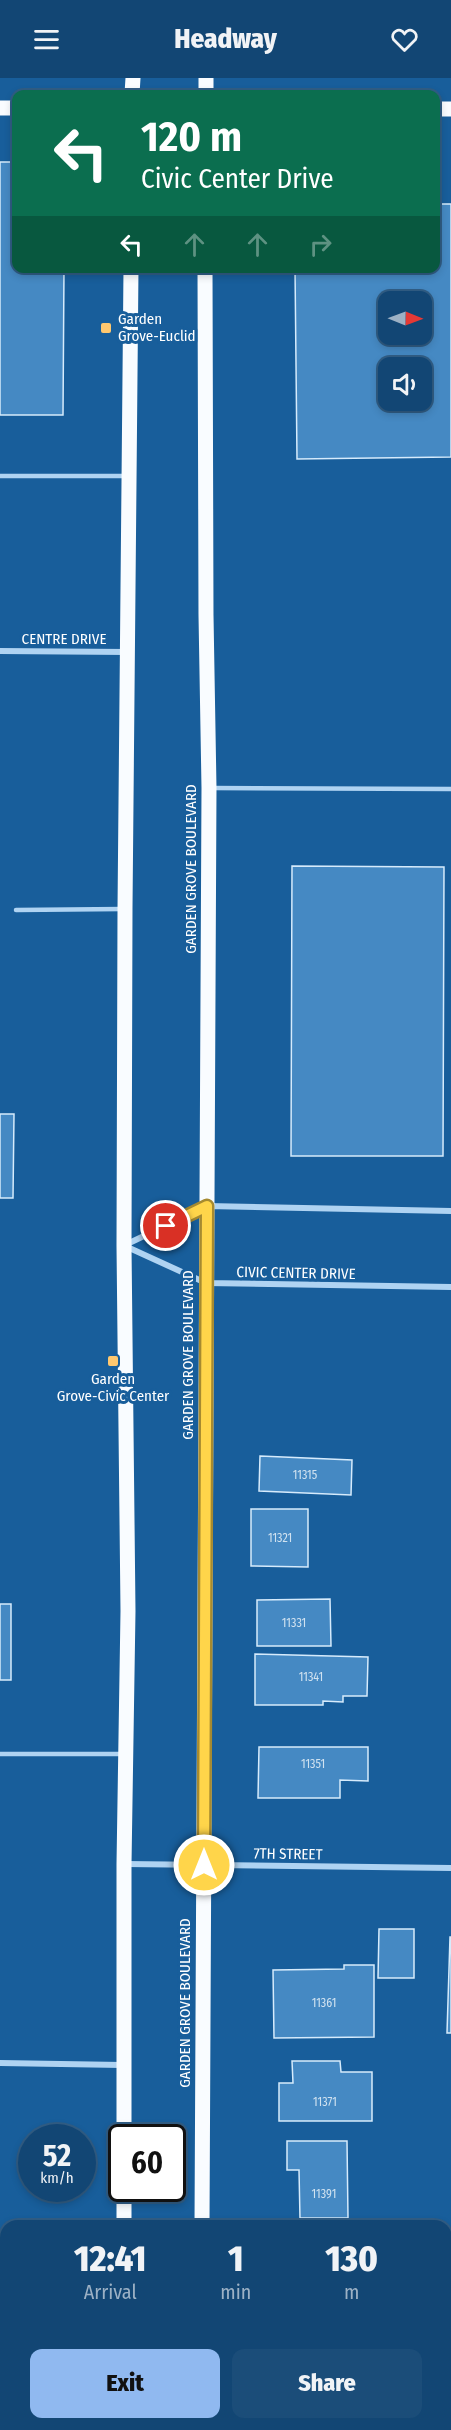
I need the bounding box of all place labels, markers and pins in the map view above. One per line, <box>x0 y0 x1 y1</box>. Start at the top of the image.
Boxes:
place label: Garden Grove-Euclid <box>118 310 196 345</box>
marker: Garden Grove-Euclid <box>99 321 113 335</box>
pin <box>140 1200 191 1251</box>
marker: Garden Grove-Civic Center <box>106 1354 120 1368</box>
place label: Garden Grove-Civic Center <box>57 1370 170 1405</box>

